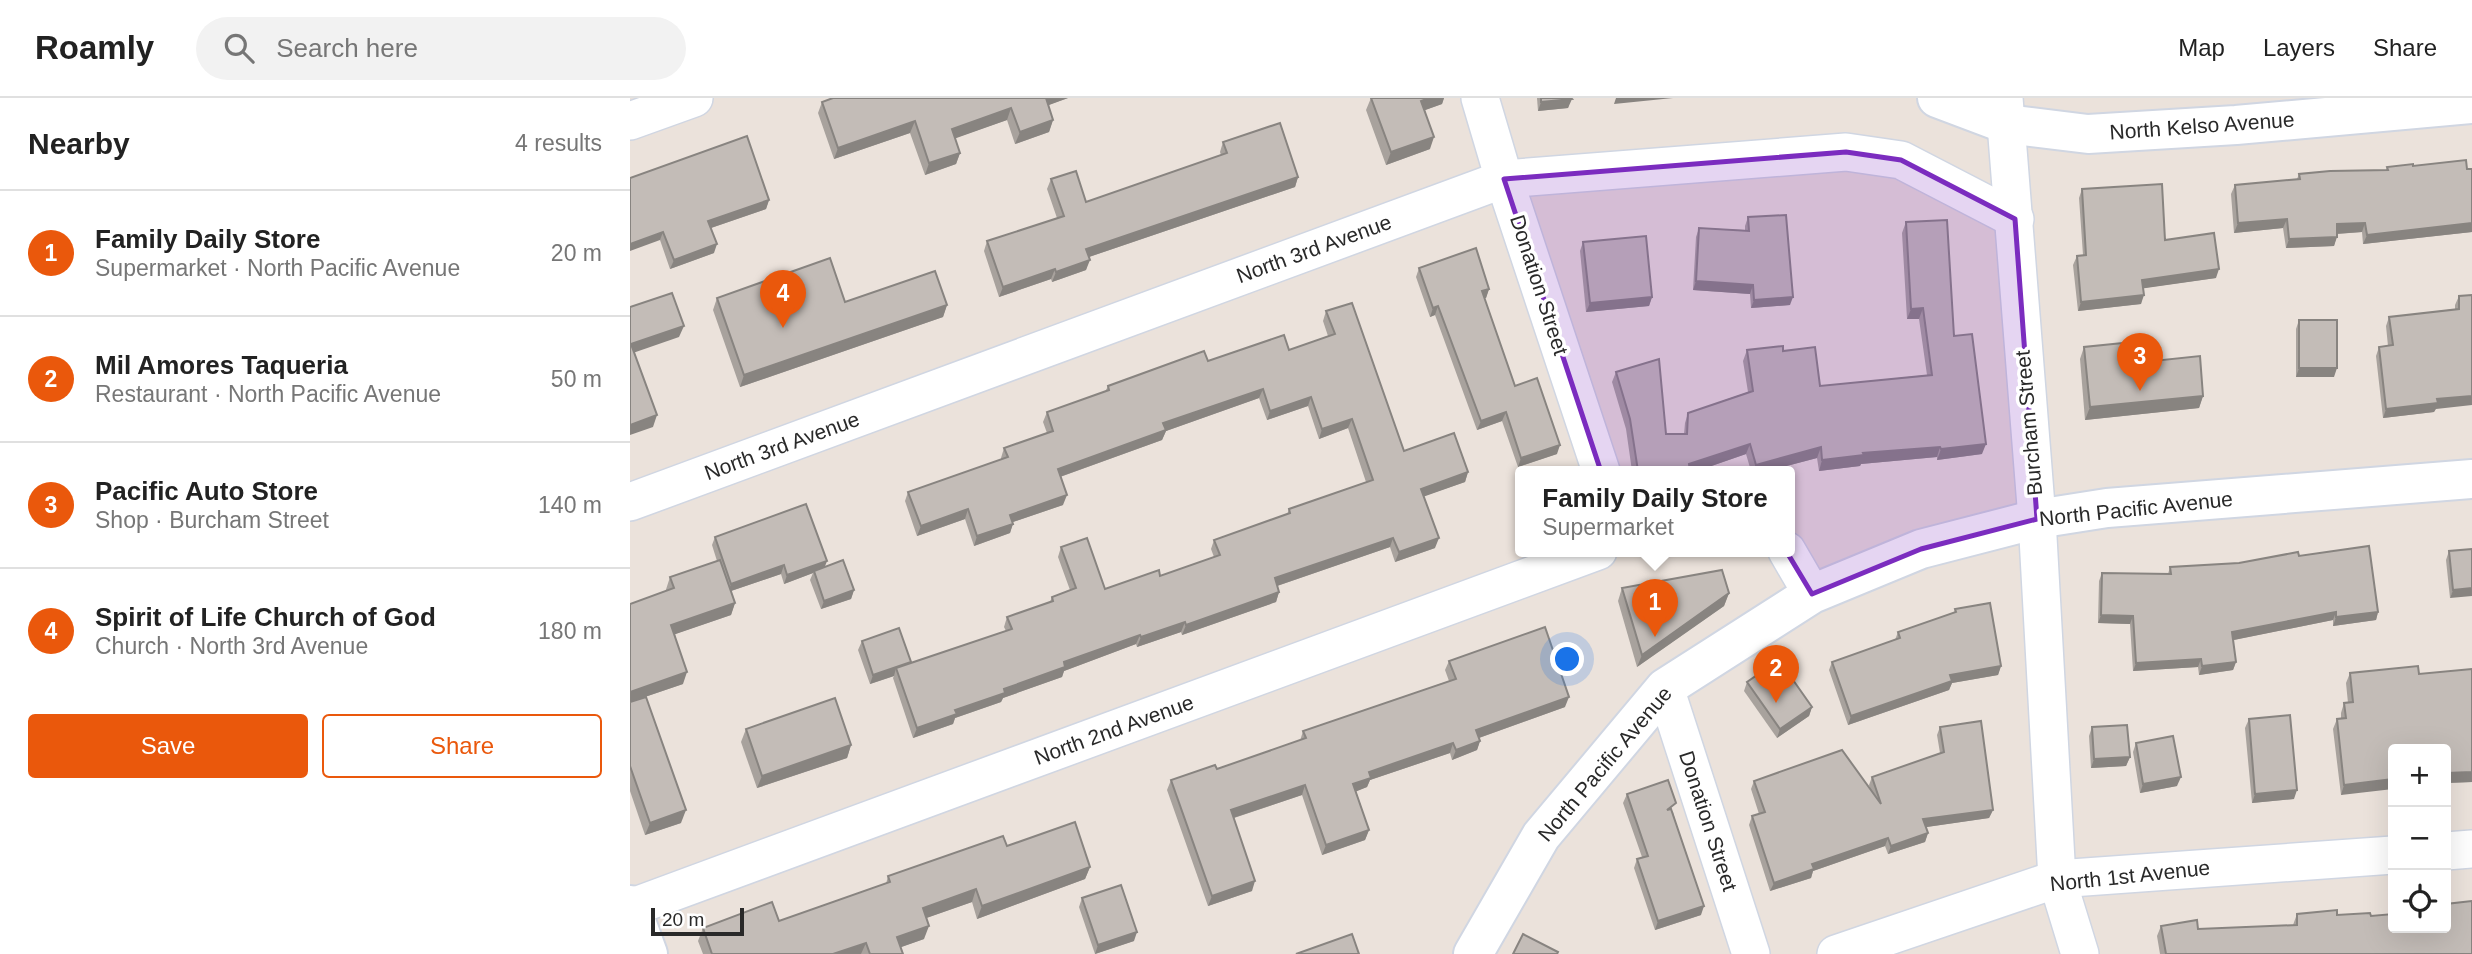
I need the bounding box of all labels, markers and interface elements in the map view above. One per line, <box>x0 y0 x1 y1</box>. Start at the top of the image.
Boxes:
search box <box>196 17 686 80</box>
text: Roamly <box>35 29 154 66</box>
icon: search <box>220 29 258 67</box>
text: Search here <box>276 33 418 63</box>
text: Map <box>2178 34 2225 61</box>
text: Layers <box>2263 34 2335 61</box>
text: Share <box>2373 34 2437 61</box>
street label: North Kelso Avenue <box>2109 108 2295 143</box>
text: Nearby <box>28 127 130 160</box>
text: 4 results <box>515 130 602 156</box>
street label: North 3rd Avenue <box>1233 210 1394 287</box>
street label: Donation Street <box>1506 212 1573 358</box>
text: Family Daily Store <box>95 224 320 254</box>
text: 1 <box>45 240 57 266</box>
text: 20 m <box>551 240 602 266</box>
text: Supermarket · North Pacific Avenue <box>95 255 460 281</box>
pin: 4 <box>760 270 806 328</box>
pin: 3 <box>2117 333 2163 391</box>
street label: Burcham Street <box>2011 349 2046 497</box>
text: Mil Amores Taqueria <box>95 350 348 380</box>
text: 2 <box>45 366 57 392</box>
text: 50 m <box>551 366 602 392</box>
text: Restaurant · North Pacific Avenue <box>95 381 441 407</box>
street label: North 3rd Avenue <box>701 407 862 484</box>
popup <box>1515 466 1795 557</box>
text: Pacific Auto Store <box>95 476 318 506</box>
text: Family Daily Store <box>1542 483 1768 513</box>
street label: North Pacific Avenue <box>2038 487 2234 530</box>
text: 3 <box>45 492 57 518</box>
text: 140 m <box>538 492 602 518</box>
text: Shop · Burcham Street <box>95 507 329 533</box>
text: Supermarket <box>1542 514 1674 540</box>
pin: 1 <box>1632 579 1678 637</box>
text: Spirit of Life Church of God <box>95 602 436 632</box>
text: 4 <box>45 618 57 644</box>
text: 180 m <box>538 618 602 644</box>
text: Church · North 3rd Avenue <box>95 633 368 659</box>
your location <box>1550 642 1584 676</box>
pin: 2 <box>1753 645 1799 703</box>
street label: North Pacific Avenue <box>1533 682 1676 846</box>
street label: North 2nd Avenue <box>1031 690 1197 769</box>
button: Save <box>28 714 308 778</box>
button: Share <box>322 714 602 778</box>
map controls <box>2388 744 2451 933</box>
button: + <box>2388 744 2451 807</box>
street label: Donation Street <box>1675 748 1742 894</box>
button: − <box>2388 807 2451 870</box>
street label: North 1st Avenue <box>2049 856 2211 895</box>
button: locate <box>2388 870 2451 933</box>
scale bar <box>651 905 744 937</box>
text: 20 m <box>662 909 704 930</box>

